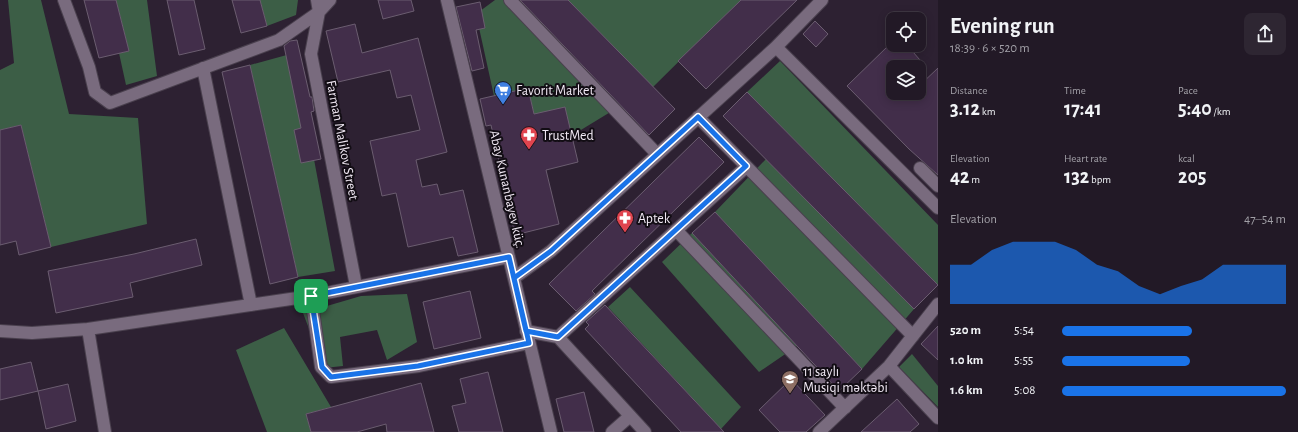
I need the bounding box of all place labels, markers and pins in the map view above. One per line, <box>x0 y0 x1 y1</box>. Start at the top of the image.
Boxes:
supermarket icon: Favorit Market <box>493 80 513 105</box>
place label: Favorit Market <box>516 84 594 98</box>
pharmacy icon: TrustMed <box>519 125 539 150</box>
place label: TrustMed <box>542 129 594 143</box>
pharmacy icon: Aptek <box>615 208 635 233</box>
place label: Aptek <box>638 212 671 226</box>
pin <box>294 279 328 313</box>
place label: 11 saylı Musiqi məktəbi <box>803 365 888 395</box>
school or university icon: 11 saylı Musiqi məktəbi <box>780 369 800 394</box>

